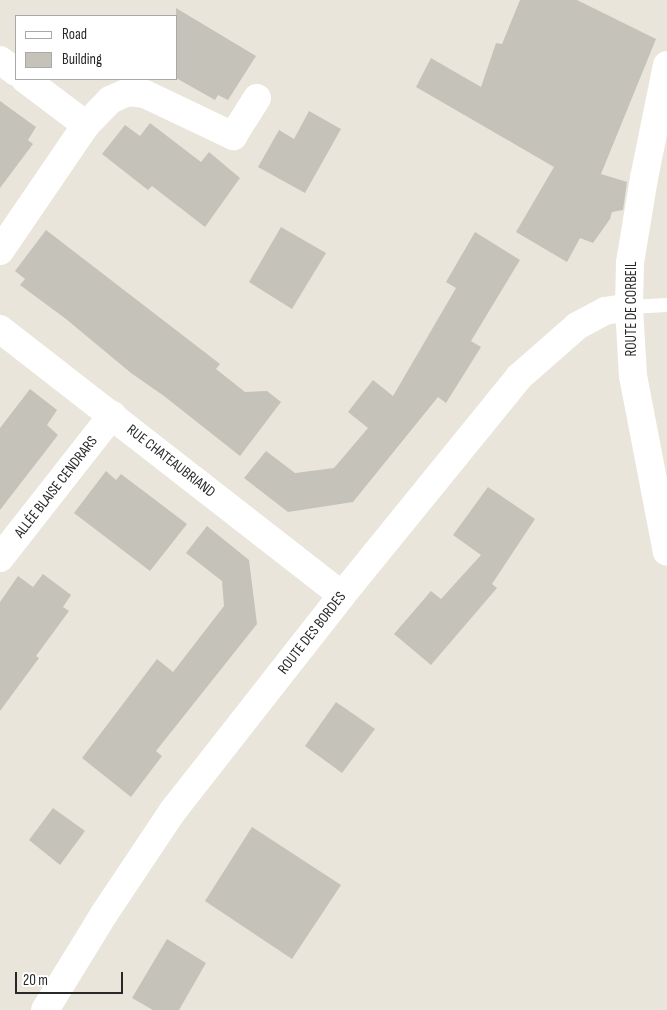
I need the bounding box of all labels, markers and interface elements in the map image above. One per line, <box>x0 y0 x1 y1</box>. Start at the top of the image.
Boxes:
legend <box>15 15 178 80</box>
text: Road <box>62 25 87 44</box>
text: Building <box>62 50 102 69</box>
street label: ROUTE DE CORBEIL <box>623 261 641 357</box>
street label: RUE CHATEAUBRIAND <box>123 421 219 501</box>
street label: ALLÉE BLAISE CENDRARS <box>11 433 101 541</box>
street label: ROUTE DES BORDES <box>274 588 350 678</box>
scale bar <box>18 962 125 994</box>
text: 20 m <box>23 971 48 990</box>

